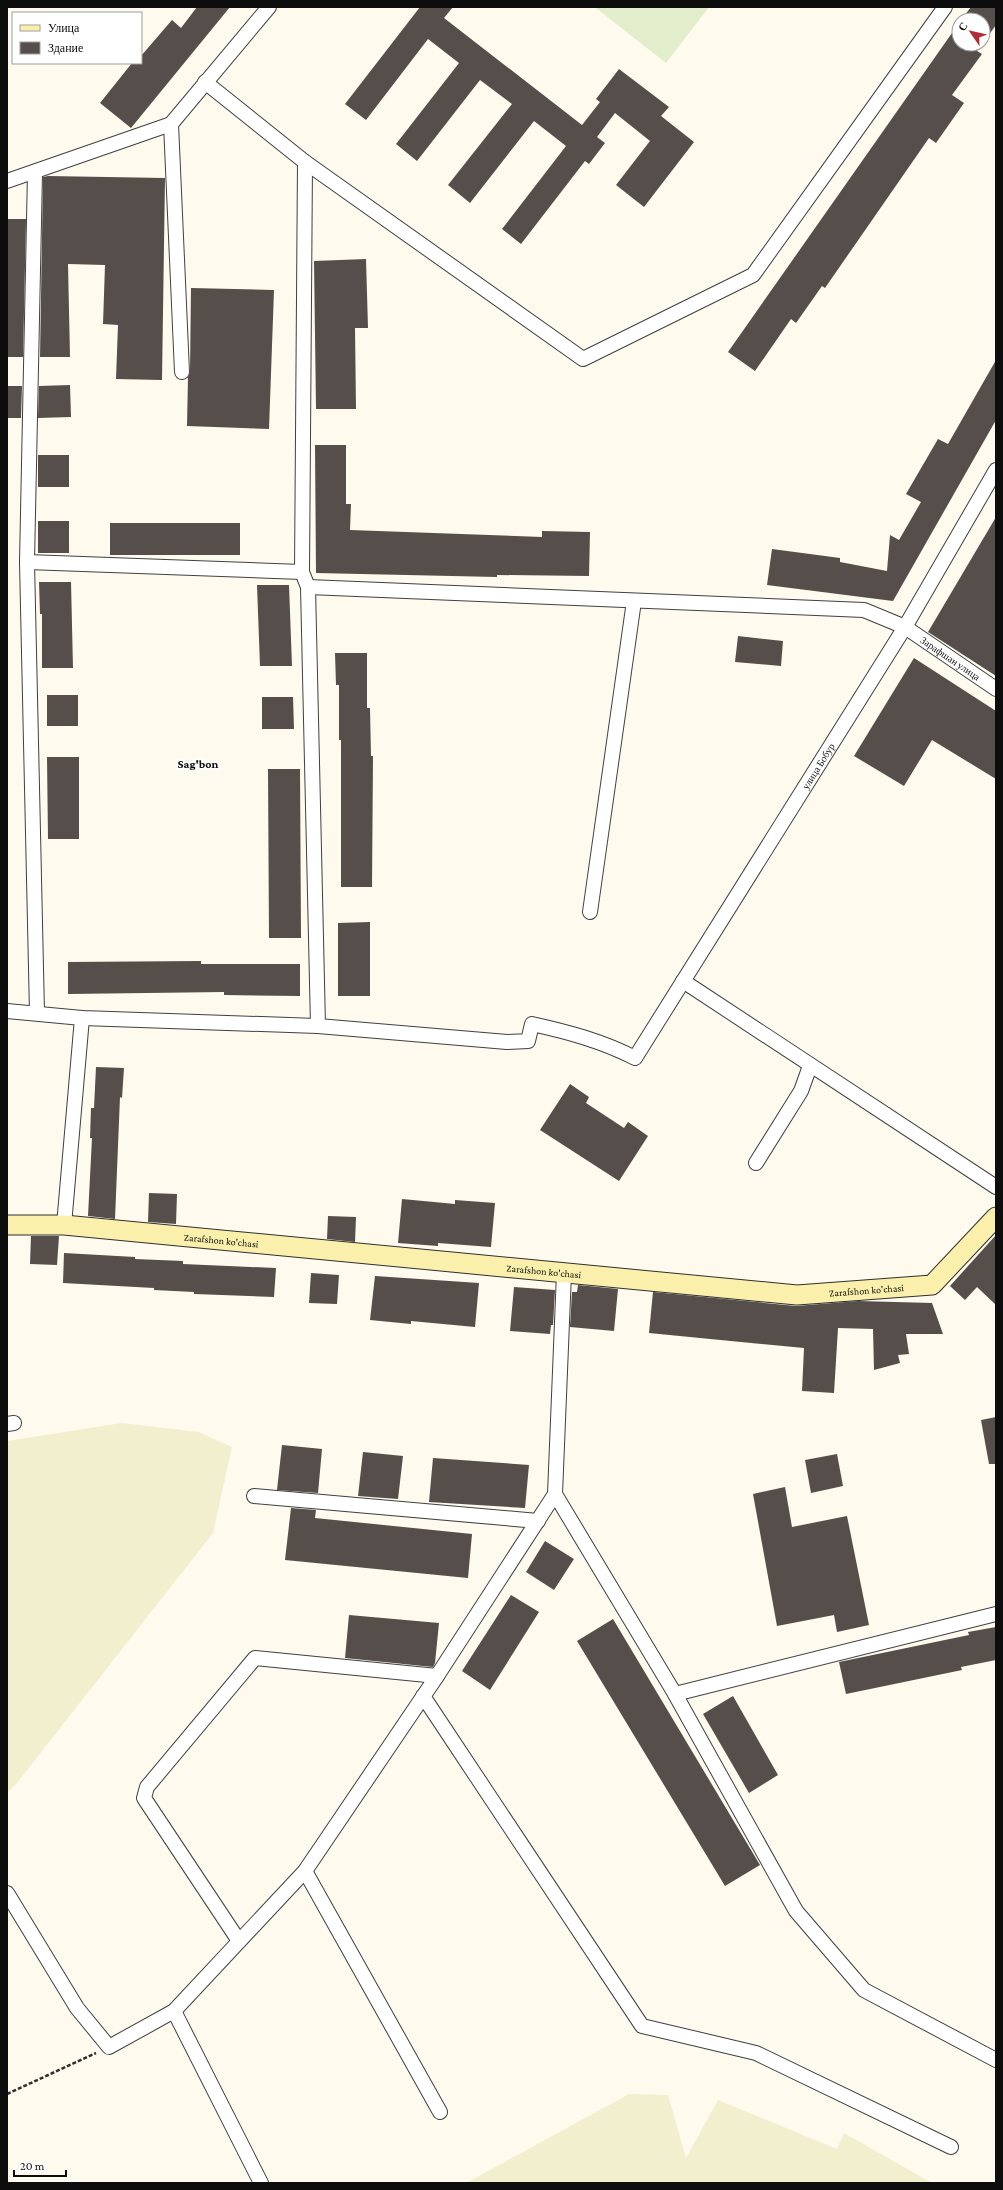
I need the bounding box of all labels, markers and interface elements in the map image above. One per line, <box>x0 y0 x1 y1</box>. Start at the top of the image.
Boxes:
legend <box>12 12 142 64</box>
north arrow <box>951 12 991 52</box>
text: С <box>956 20 970 33</box>
text: Улица <box>48 21 80 35</box>
text: Здание <box>48 41 83 55</box>
street label: Зарафшан улица <box>918 634 983 683</box>
street label: улица Бобур <box>800 741 837 791</box>
district label: Sag'bon <box>178 757 219 771</box>
street label: Zarafshon ko'chasi <box>183 1231 259 1250</box>
street label: Zarafshon ko'chasi <box>506 1262 582 1280</box>
street label: Zarafshon ko'chasi <box>829 1282 905 1299</box>
scale bar <box>14 2152 66 2178</box>
text: 20 m <box>20 2159 45 2173</box>

